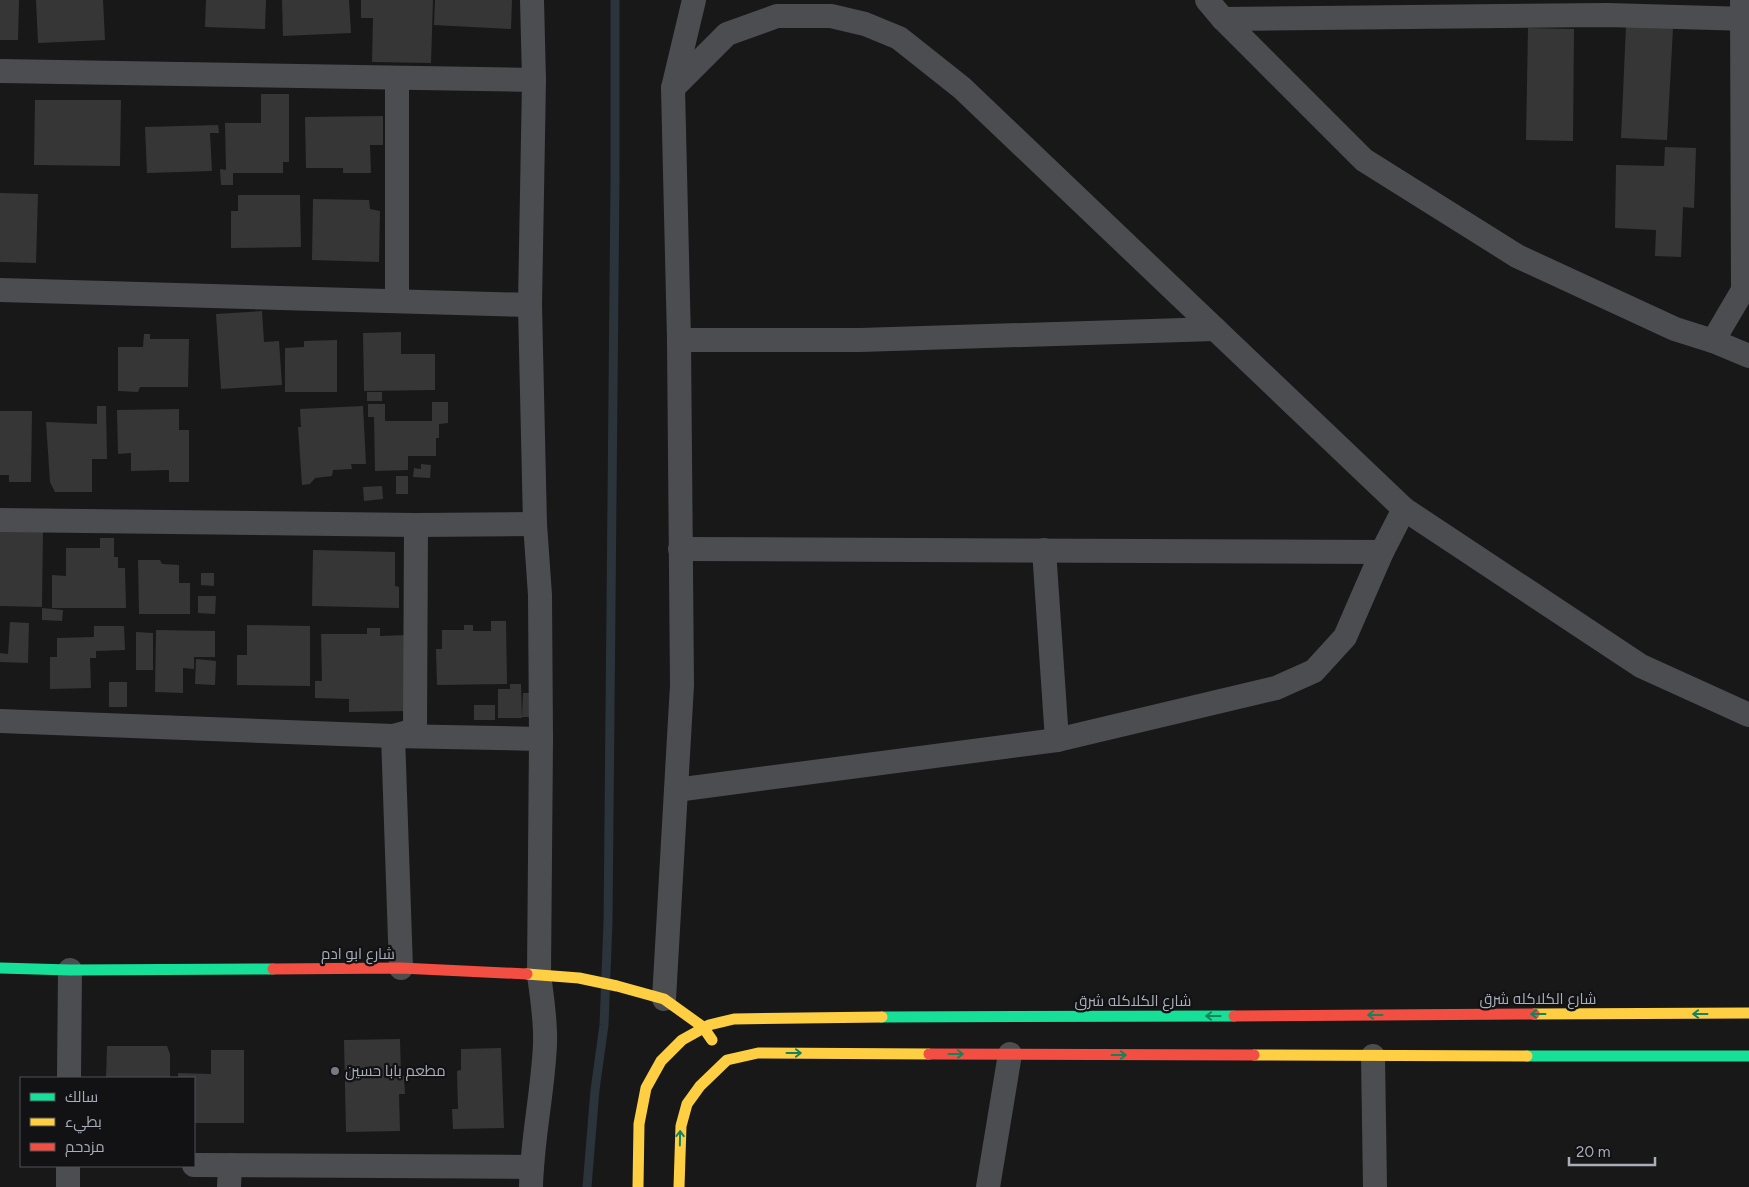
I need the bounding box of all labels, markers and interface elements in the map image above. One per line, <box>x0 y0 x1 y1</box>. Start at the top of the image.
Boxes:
street label: شارع ابو ادم <box>321 945 395 965</box>
street label: شارع الكلاكله شرق <box>1480 990 1596 1010</box>
street label: شارع الكلاكله شرق <box>1075 992 1191 1012</box>
one-way arrow <box>1530 1009 1546 1019</box>
one-way arrow <box>1693 1009 1709 1019</box>
one-way arrow <box>1368 1010 1384 1020</box>
one-way arrow <box>1205 1011 1222 1021</box>
one-way arrow <box>786 1048 802 1058</box>
one-way arrow <box>948 1049 964 1059</box>
one-way arrow <box>1110 1050 1127 1060</box>
place label: مطعم بابا حسين <box>345 1062 446 1081</box>
marker: مطعم بابا حسين <box>329 1065 341 1077</box>
legend <box>20 1077 195 1167</box>
text: سالك <box>65 1088 98 1106</box>
text: بطيء <box>65 1113 102 1134</box>
one-way arrow <box>676 1131 685 1147</box>
scale bar <box>1569 1134 1655 1166</box>
text: مزدحم <box>65 1138 105 1157</box>
text: 20 m <box>1576 1143 1610 1161</box>

